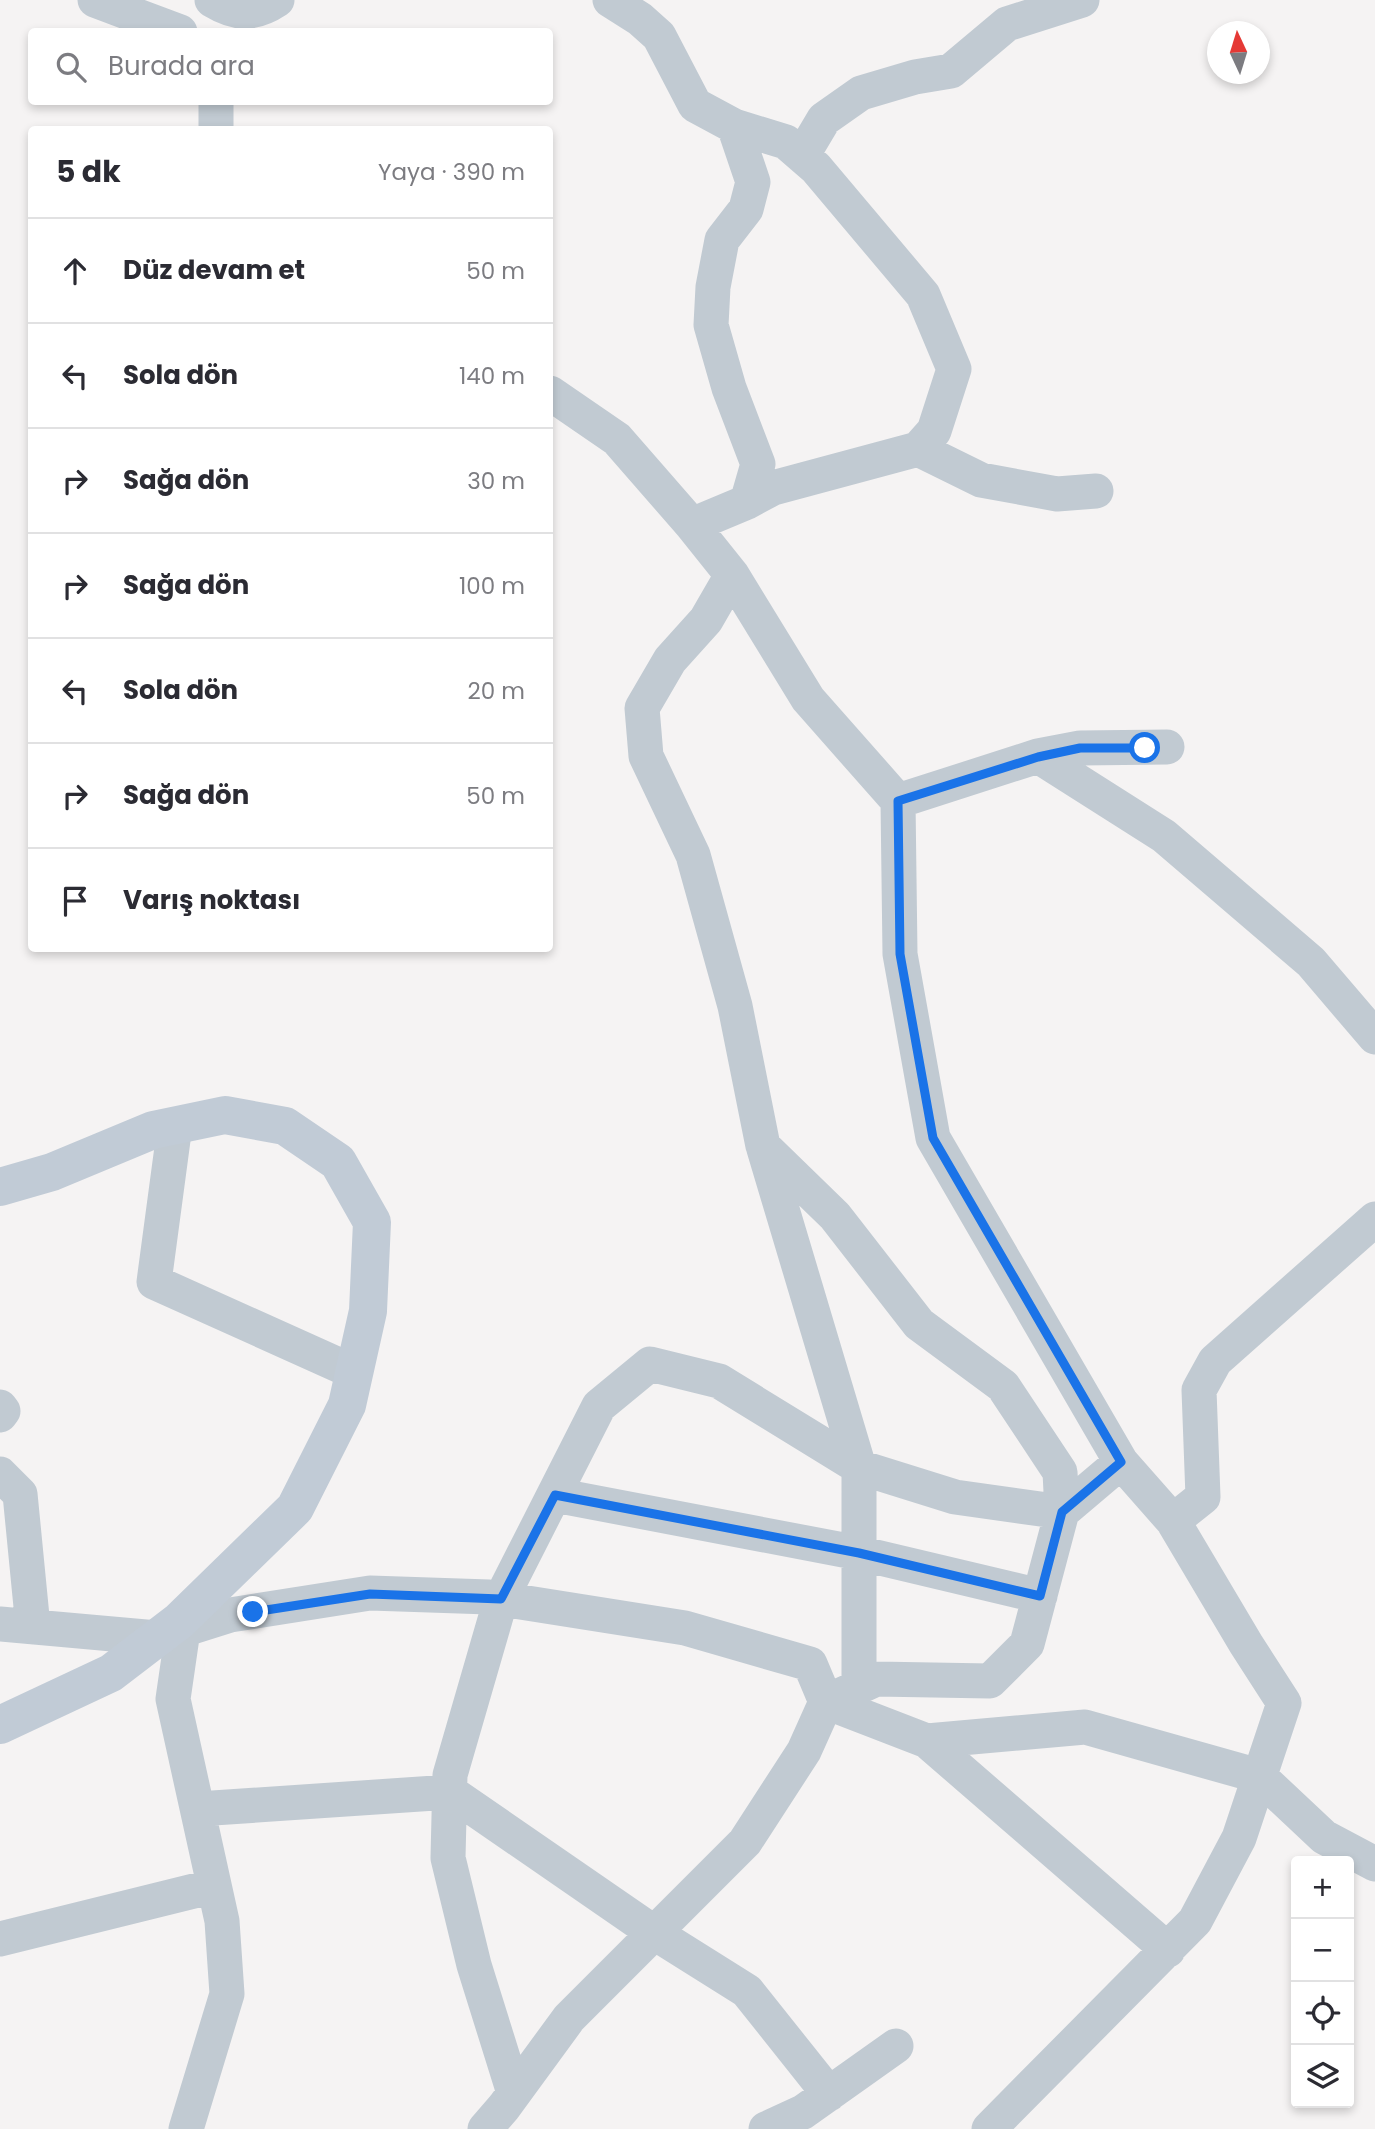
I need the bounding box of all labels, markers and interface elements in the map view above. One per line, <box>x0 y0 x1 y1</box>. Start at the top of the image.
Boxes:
north arrow <box>1207 21 1270 84</box>
search box <box>28 28 553 105</box>
icon: search <box>52 48 90 86</box>
text: Burada ara <box>108 48 255 84</box>
text: 5 dk <box>56 150 121 193</box>
text: Yaya · 390 m <box>378 156 525 188</box>
icon: ahead <box>56 252 94 290</box>
text: Düz devam et <box>123 252 305 288</box>
text: 50 m <box>466 255 525 287</box>
icon: left <box>56 357 94 395</box>
text: Sola dön <box>123 357 238 393</box>
text: 140 m <box>459 360 525 392</box>
icon: right <box>56 462 94 500</box>
text: Sağa dön <box>123 462 249 498</box>
text: 30 m <box>467 465 525 497</box>
icon: right <box>56 567 94 605</box>
text: Sağa dön <box>123 567 249 603</box>
text: 100 m <box>459 570 525 602</box>
icon: left <box>56 672 94 710</box>
text: Sola dön <box>123 672 238 708</box>
text: 20 m <box>467 675 525 707</box>
route start <box>1129 732 1160 763</box>
icon: right <box>56 777 94 815</box>
text: Sağa dön <box>123 777 249 813</box>
text: 50 m <box>466 780 525 812</box>
icon: arrive <box>56 882 94 920</box>
text: Varış noktası <box>123 882 300 918</box>
route end <box>237 1596 268 1627</box>
map controls <box>1291 1856 1354 2108</box>
button: + <box>1291 1856 1354 1919</box>
button: − <box>1291 1919 1354 1982</box>
button: locate <box>1291 1982 1354 2045</box>
button: layers <box>1291 2045 1354 2108</box>

